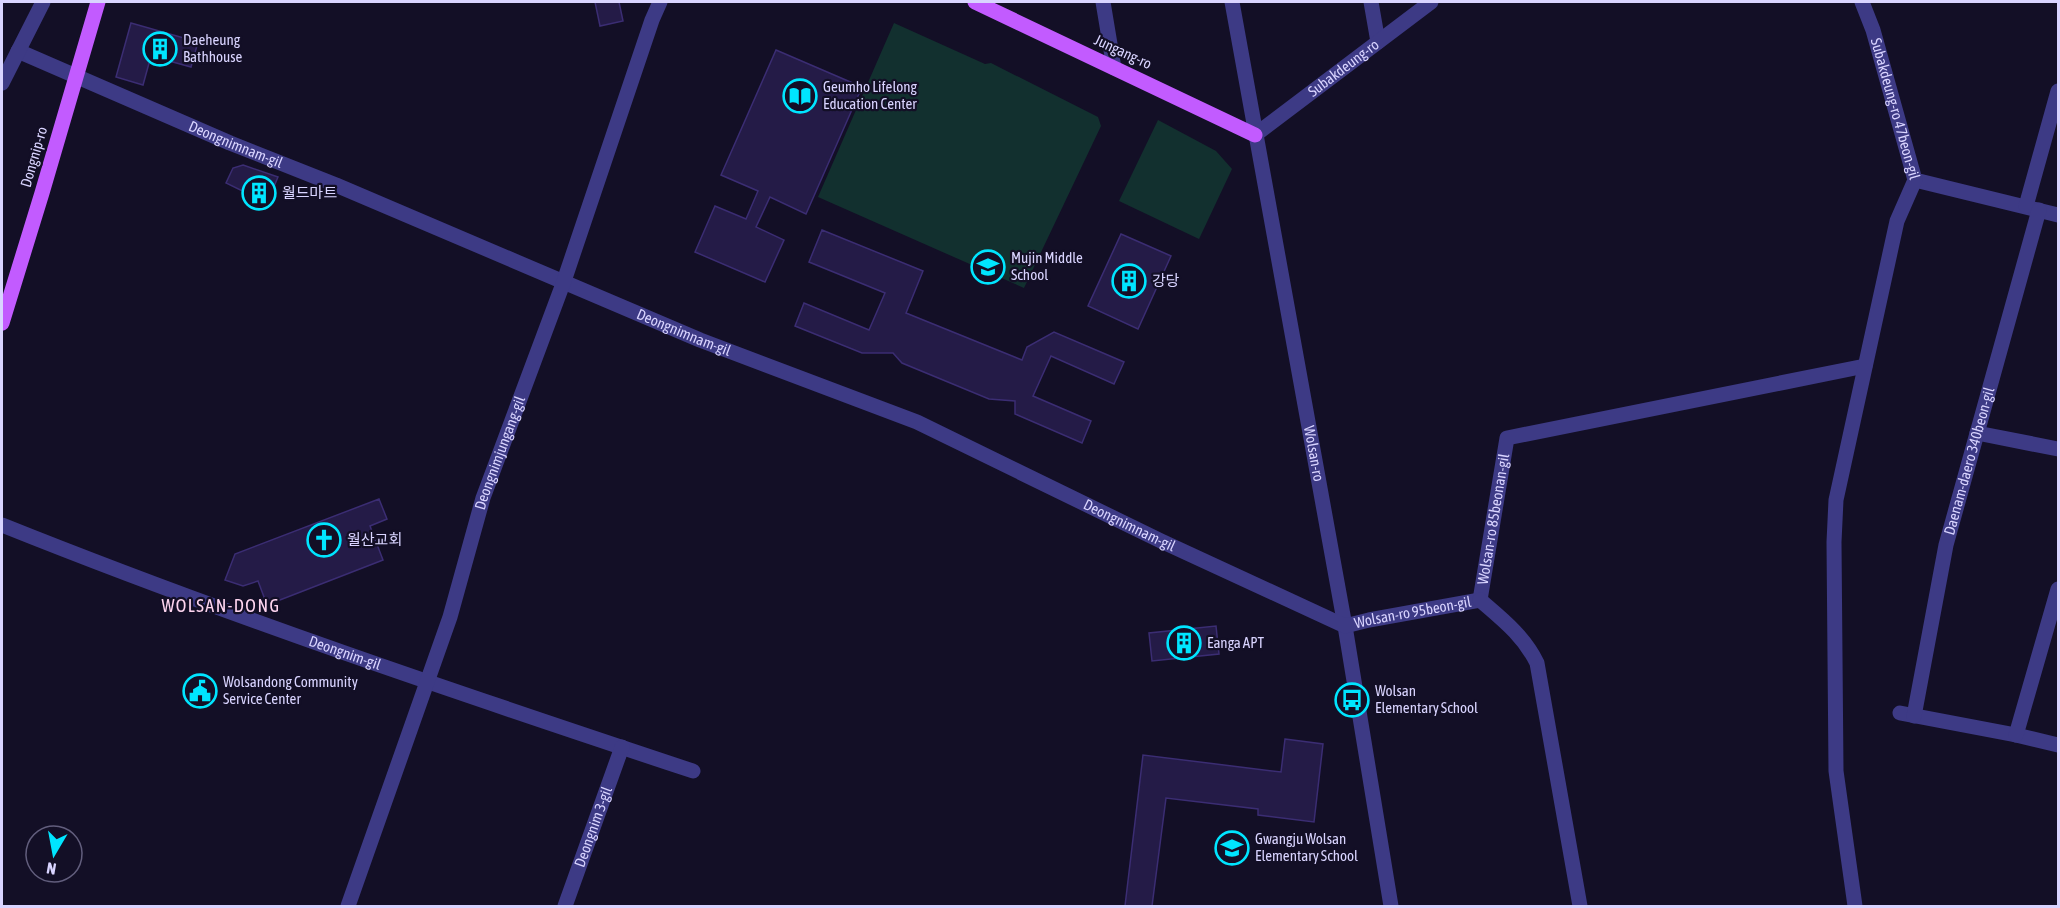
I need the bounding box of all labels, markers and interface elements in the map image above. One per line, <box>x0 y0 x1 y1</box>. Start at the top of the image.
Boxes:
building icon: Daeheung Bathhouse <box>142 31 178 67</box>
place label: Daeheung Bathhouse <box>183 31 243 65</box>
street label: Jungang-ro <box>1092 31 1155 72</box>
street label: Subakdeung-ro <box>1305 36 1382 100</box>
street label: Subakdeung-ro 47beon-gil <box>1868 36 1923 181</box>
library icon: Geumho Lifelong Education Center <box>782 78 818 114</box>
place label: Geumho Lifelong Education Center <box>823 78 918 112</box>
street label: Deongnimnam-gil <box>186 117 285 171</box>
street label: Dongnip-ro <box>17 125 50 189</box>
building icon: 월드마트 <box>241 175 277 211</box>
place label: 월드마트 <box>282 184 337 201</box>
school or university icon: Mujin Middle School <box>970 249 1006 285</box>
place label: Mujin Middle School <box>1011 249 1083 283</box>
building icon: 강당 <box>1111 263 1147 299</box>
place label: 강당 <box>1152 272 1180 289</box>
street label: Deongnimnam-gil <box>634 305 733 359</box>
street label: Daenam-daero 340beon-gil <box>1940 385 1997 537</box>
street label: Deongnimjungang-gil <box>471 394 528 512</box>
street label: Wolsan-ro <box>1301 424 1328 483</box>
street label: Wolsan-ro 85beonan-gil <box>1474 452 1512 586</box>
street label: Deongnimnam-gil <box>1081 496 1178 555</box>
church icon: 월산교회 <box>306 522 342 558</box>
place label: 월산교회 <box>347 531 402 548</box>
street label: Wolsan-ro 95beon-gil <box>1352 593 1472 631</box>
district label: WOLSAN-DONG <box>161 595 281 616</box>
building icon: Eanga APT <box>1166 625 1202 661</box>
street label: Deongnim-gil <box>307 632 383 673</box>
place label: Eanga APT <box>1207 634 1265 651</box>
public building icon: Wolsandong Community Service Center <box>182 673 218 709</box>
place label: Wolsandong Community Service Center <box>223 673 358 707</box>
bus stop icon: Wolsan Elementary School <box>1334 682 1370 718</box>
place label: Wolsan Elementary School <box>1375 682 1478 716</box>
street label: Deongnim 3-gil <box>571 784 615 869</box>
north arrow <box>24 824 84 884</box>
school or university icon: Gwangju Wolsan Elementary School <box>1214 830 1250 866</box>
place label: Gwangju Wolsan Elementary School <box>1255 830 1358 864</box>
text: N <box>45 859 58 878</box>

